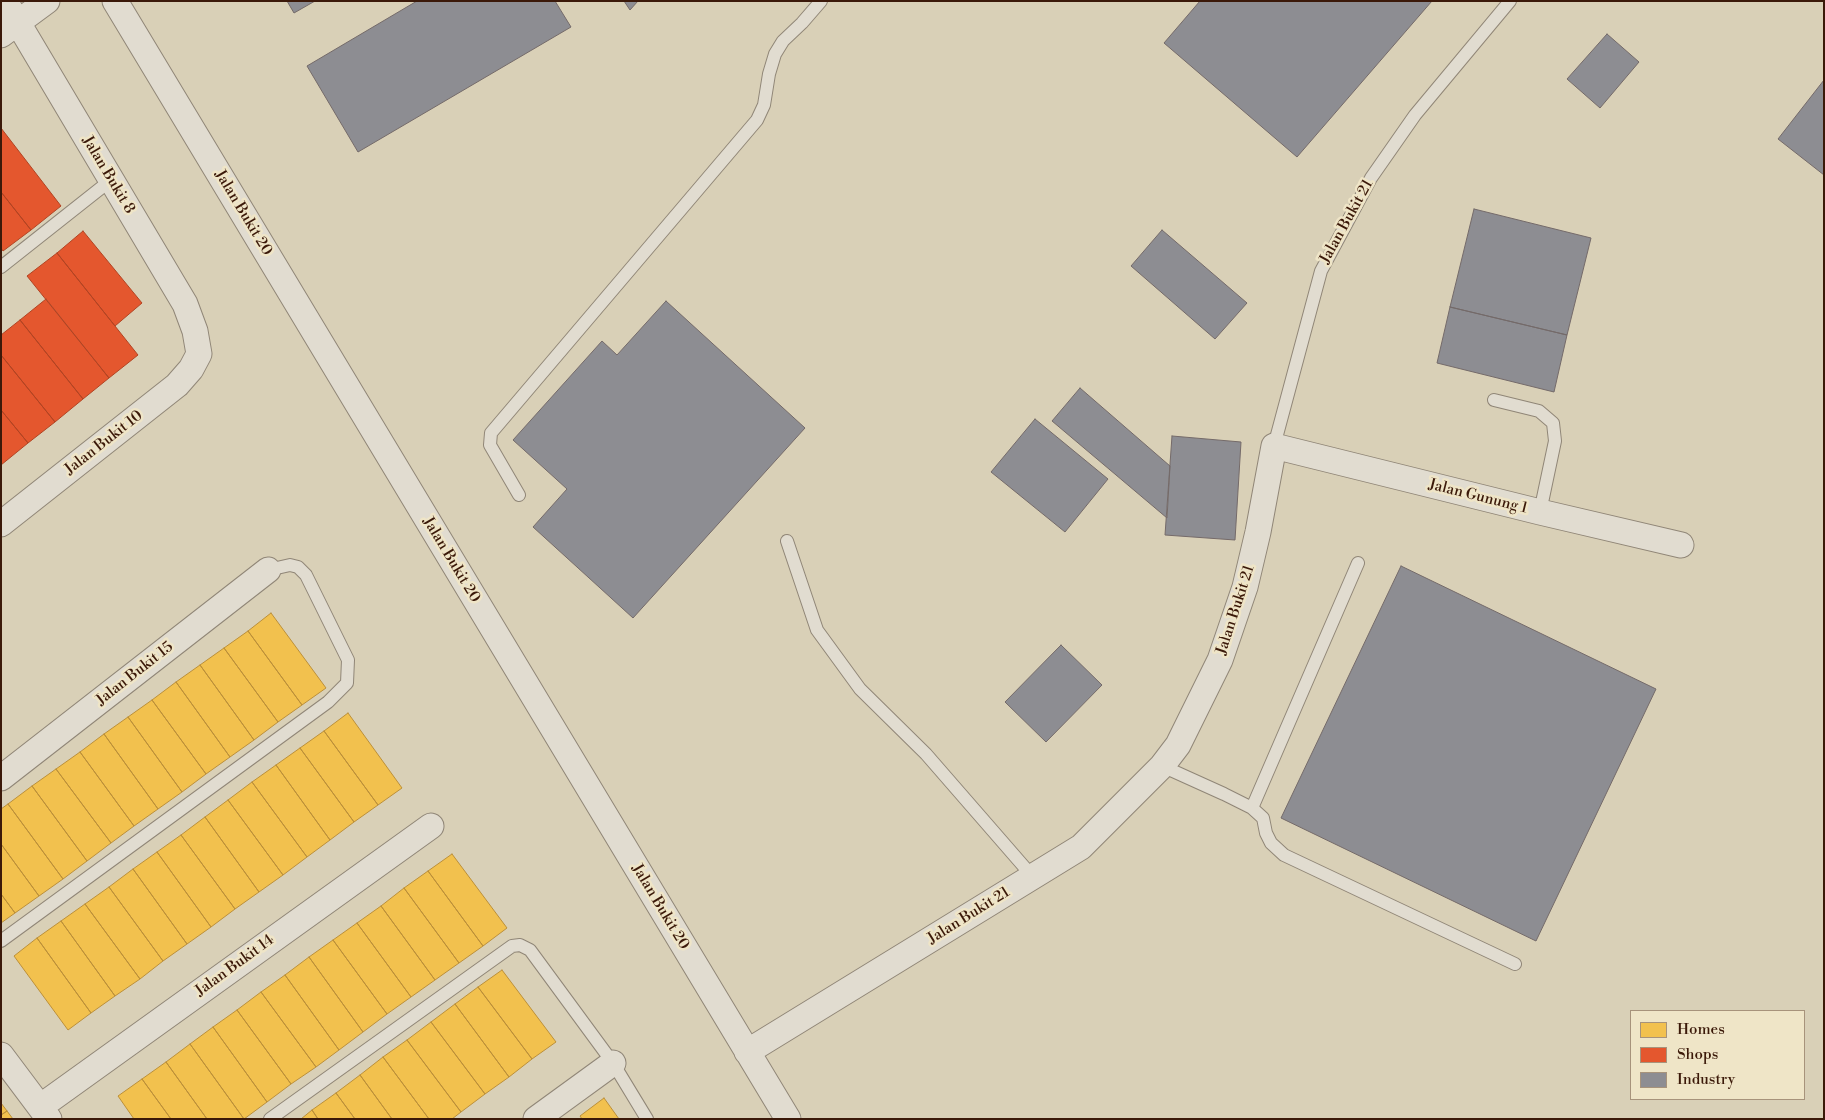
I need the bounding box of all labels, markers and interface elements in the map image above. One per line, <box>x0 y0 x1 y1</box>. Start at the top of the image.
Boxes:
street label: Jalan Bukit 8 <box>78 133 138 217</box>
street label: Jalan Bukit 20 <box>210 167 276 259</box>
street label: Jalan Bukit 21 <box>1317 177 1377 267</box>
street label: Jalan Bukit 10 <box>61 407 147 479</box>
street label: Jalan Gunung 1 <box>1427 476 1529 518</box>
street label: Jalan Bukit 20 <box>418 514 484 606</box>
street label: Jalan Bukit 21 <box>1213 563 1259 657</box>
street label: Jalan Bukit 15 <box>93 638 177 710</box>
street label: Jalan Bukit 20 <box>627 861 693 953</box>
street label: Jalan Bukit 21 <box>925 884 1013 948</box>
street label: Jalan Bukit 14 <box>192 931 278 1001</box>
legend <box>1630 1010 1805 1100</box>
text: Homes <box>1677 1020 1725 1039</box>
text: Shops <box>1677 1045 1718 1064</box>
text: Industry <box>1677 1070 1735 1089</box>

